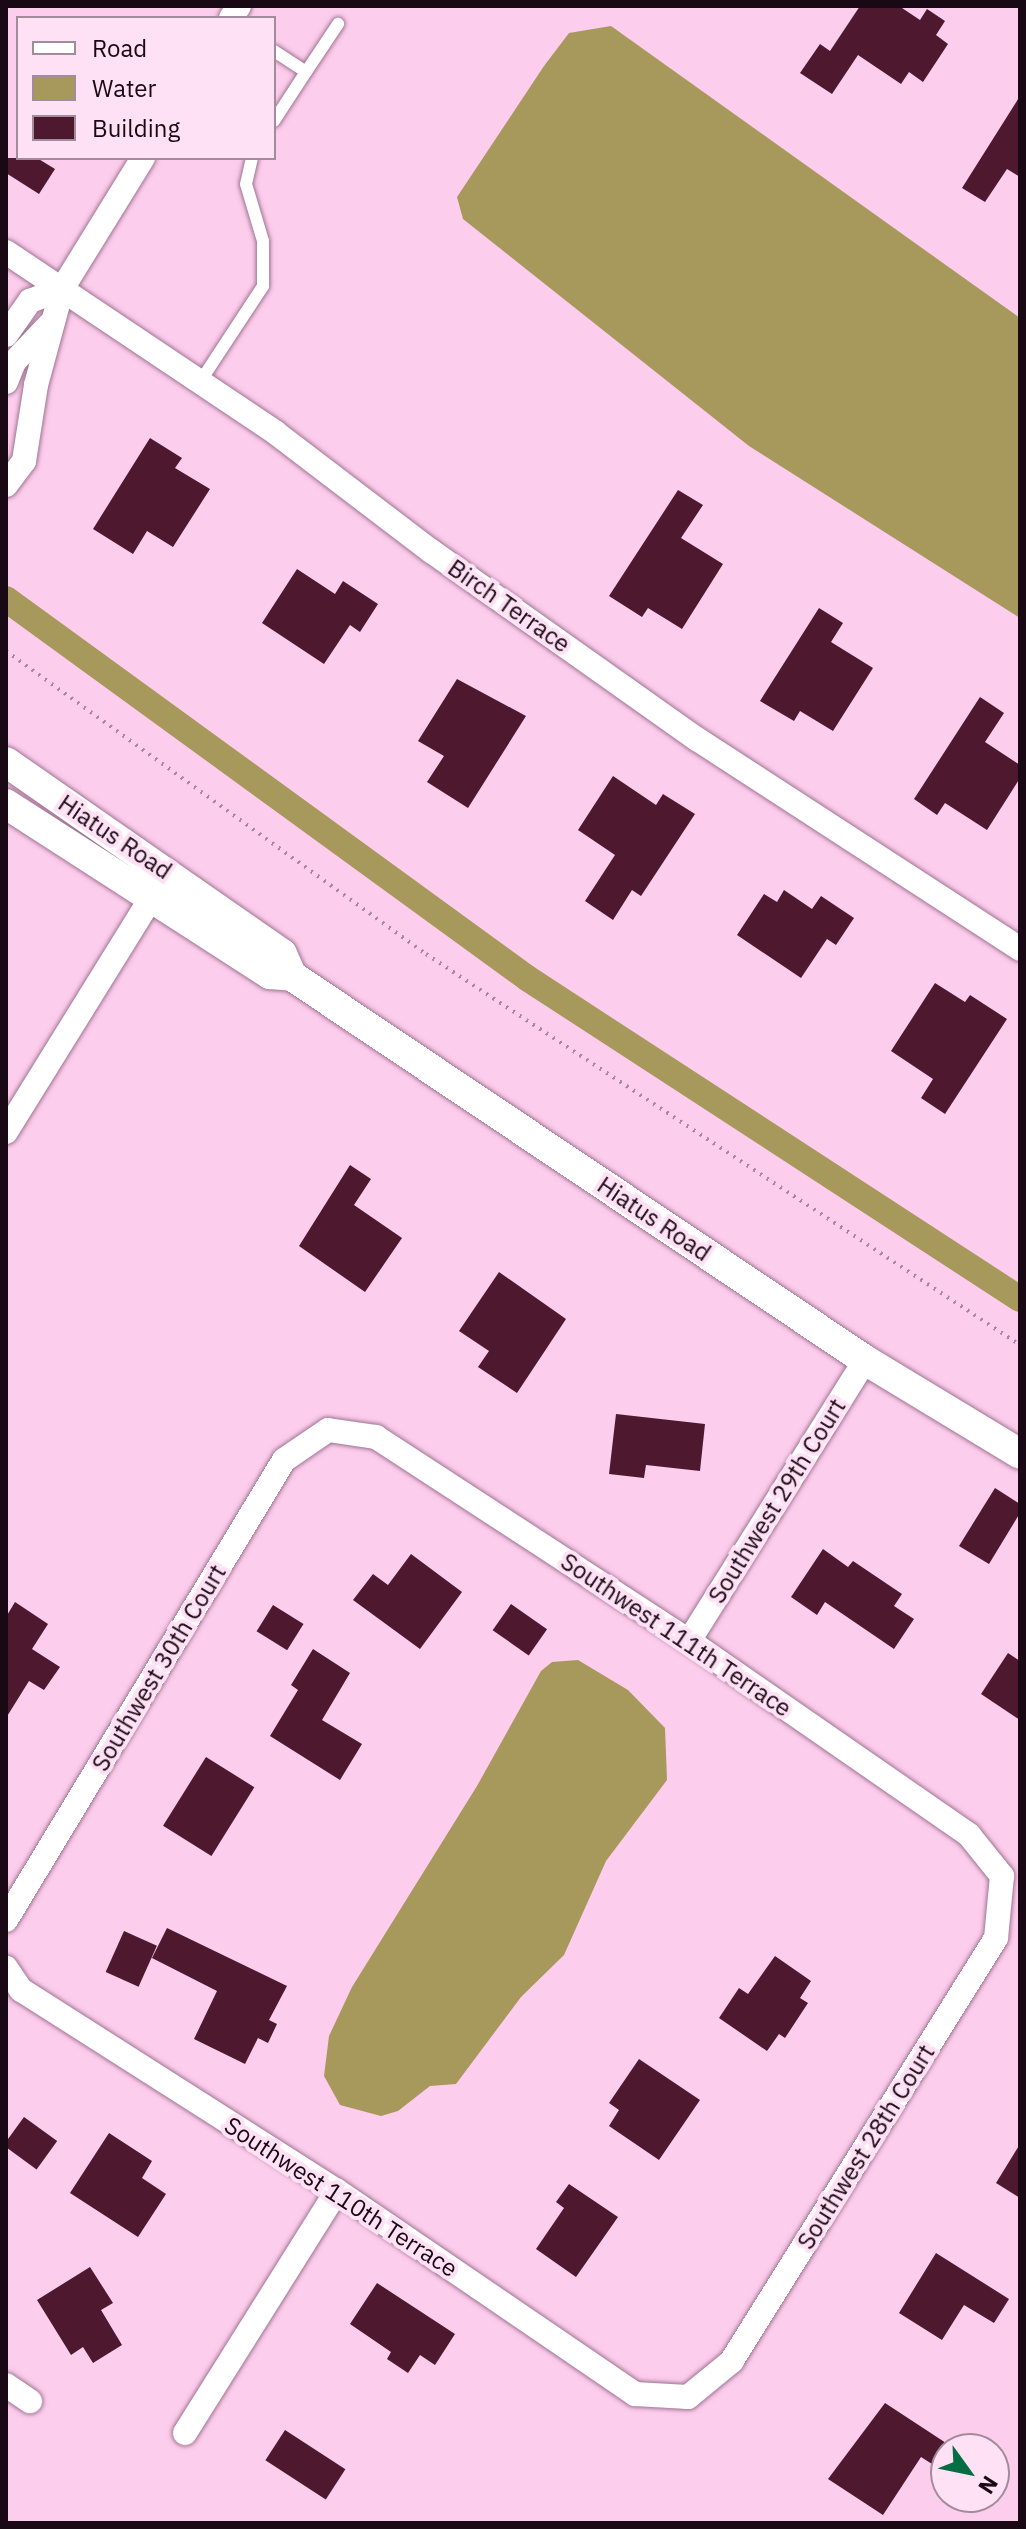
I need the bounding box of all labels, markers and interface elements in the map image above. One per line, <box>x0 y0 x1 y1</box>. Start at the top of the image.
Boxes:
legend <box>16 16 276 160</box>
text: Road <box>92 32 147 64</box>
text: Water <box>92 72 156 104</box>
text: Building <box>92 112 180 144</box>
street label: Birch Terrace <box>442 553 576 659</box>
street label: Hiatus Road <box>53 789 177 885</box>
street label: Hiatus Road <box>592 1171 716 1267</box>
street label: Southwest 29th Court <box>702 1393 852 1609</box>
street label: Southwest 111th Terrace <box>555 1547 797 1723</box>
street label: Southwest 30th Court <box>86 1559 232 1777</box>
street label: Southwest 28th Court <box>791 2039 941 2255</box>
street label: Southwest 110th Terrace <box>219 2111 463 2283</box>
north arrow <box>930 2433 1010 2513</box>
text: N <box>972 2471 1005 2500</box>

